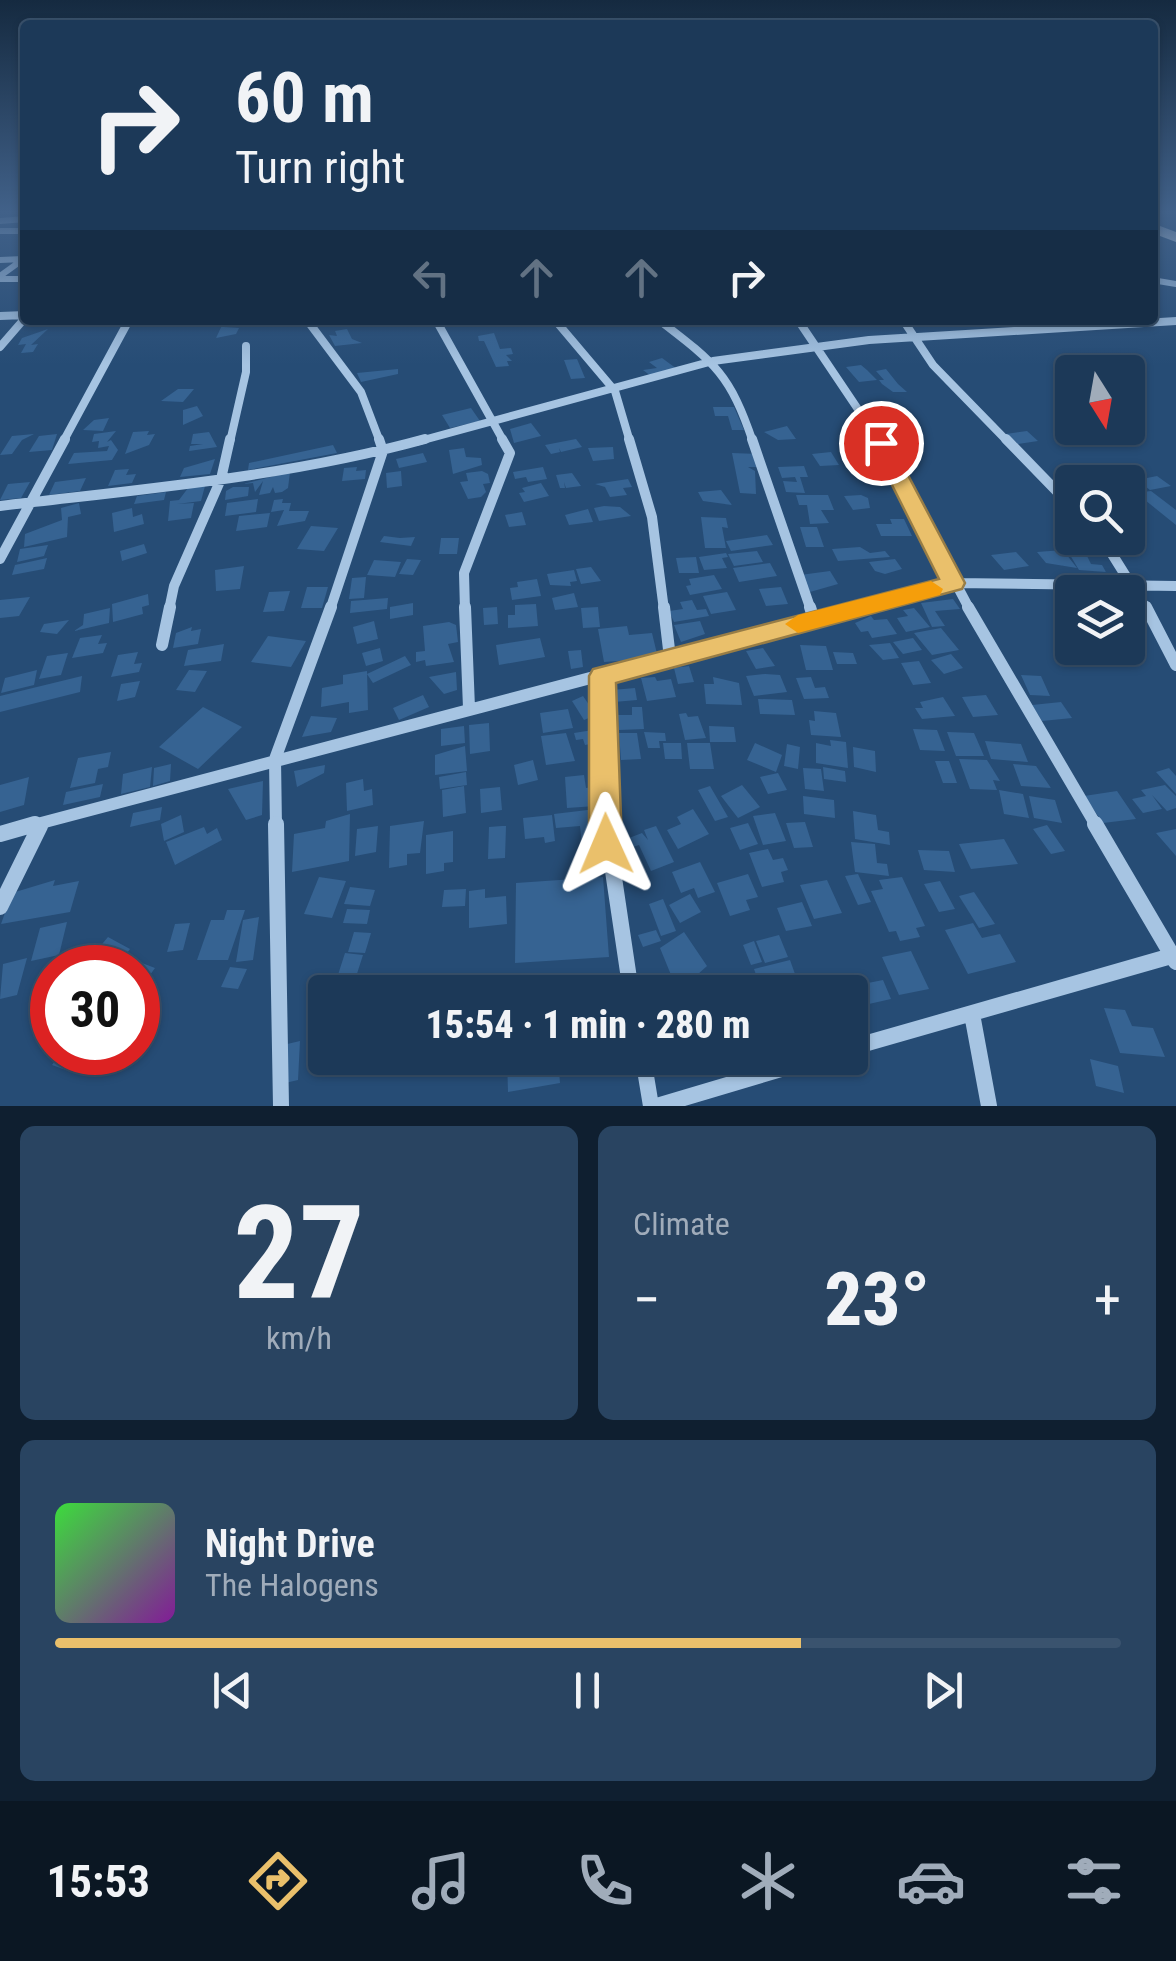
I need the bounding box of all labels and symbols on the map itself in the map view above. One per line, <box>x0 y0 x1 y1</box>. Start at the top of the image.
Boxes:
north arrow <box>1055 355 1145 445</box>
pin <box>839 401 924 486</box>
position arrow <box>554 792 658 896</box>
speed limit sign: 30 <box>30 945 160 1075</box>

